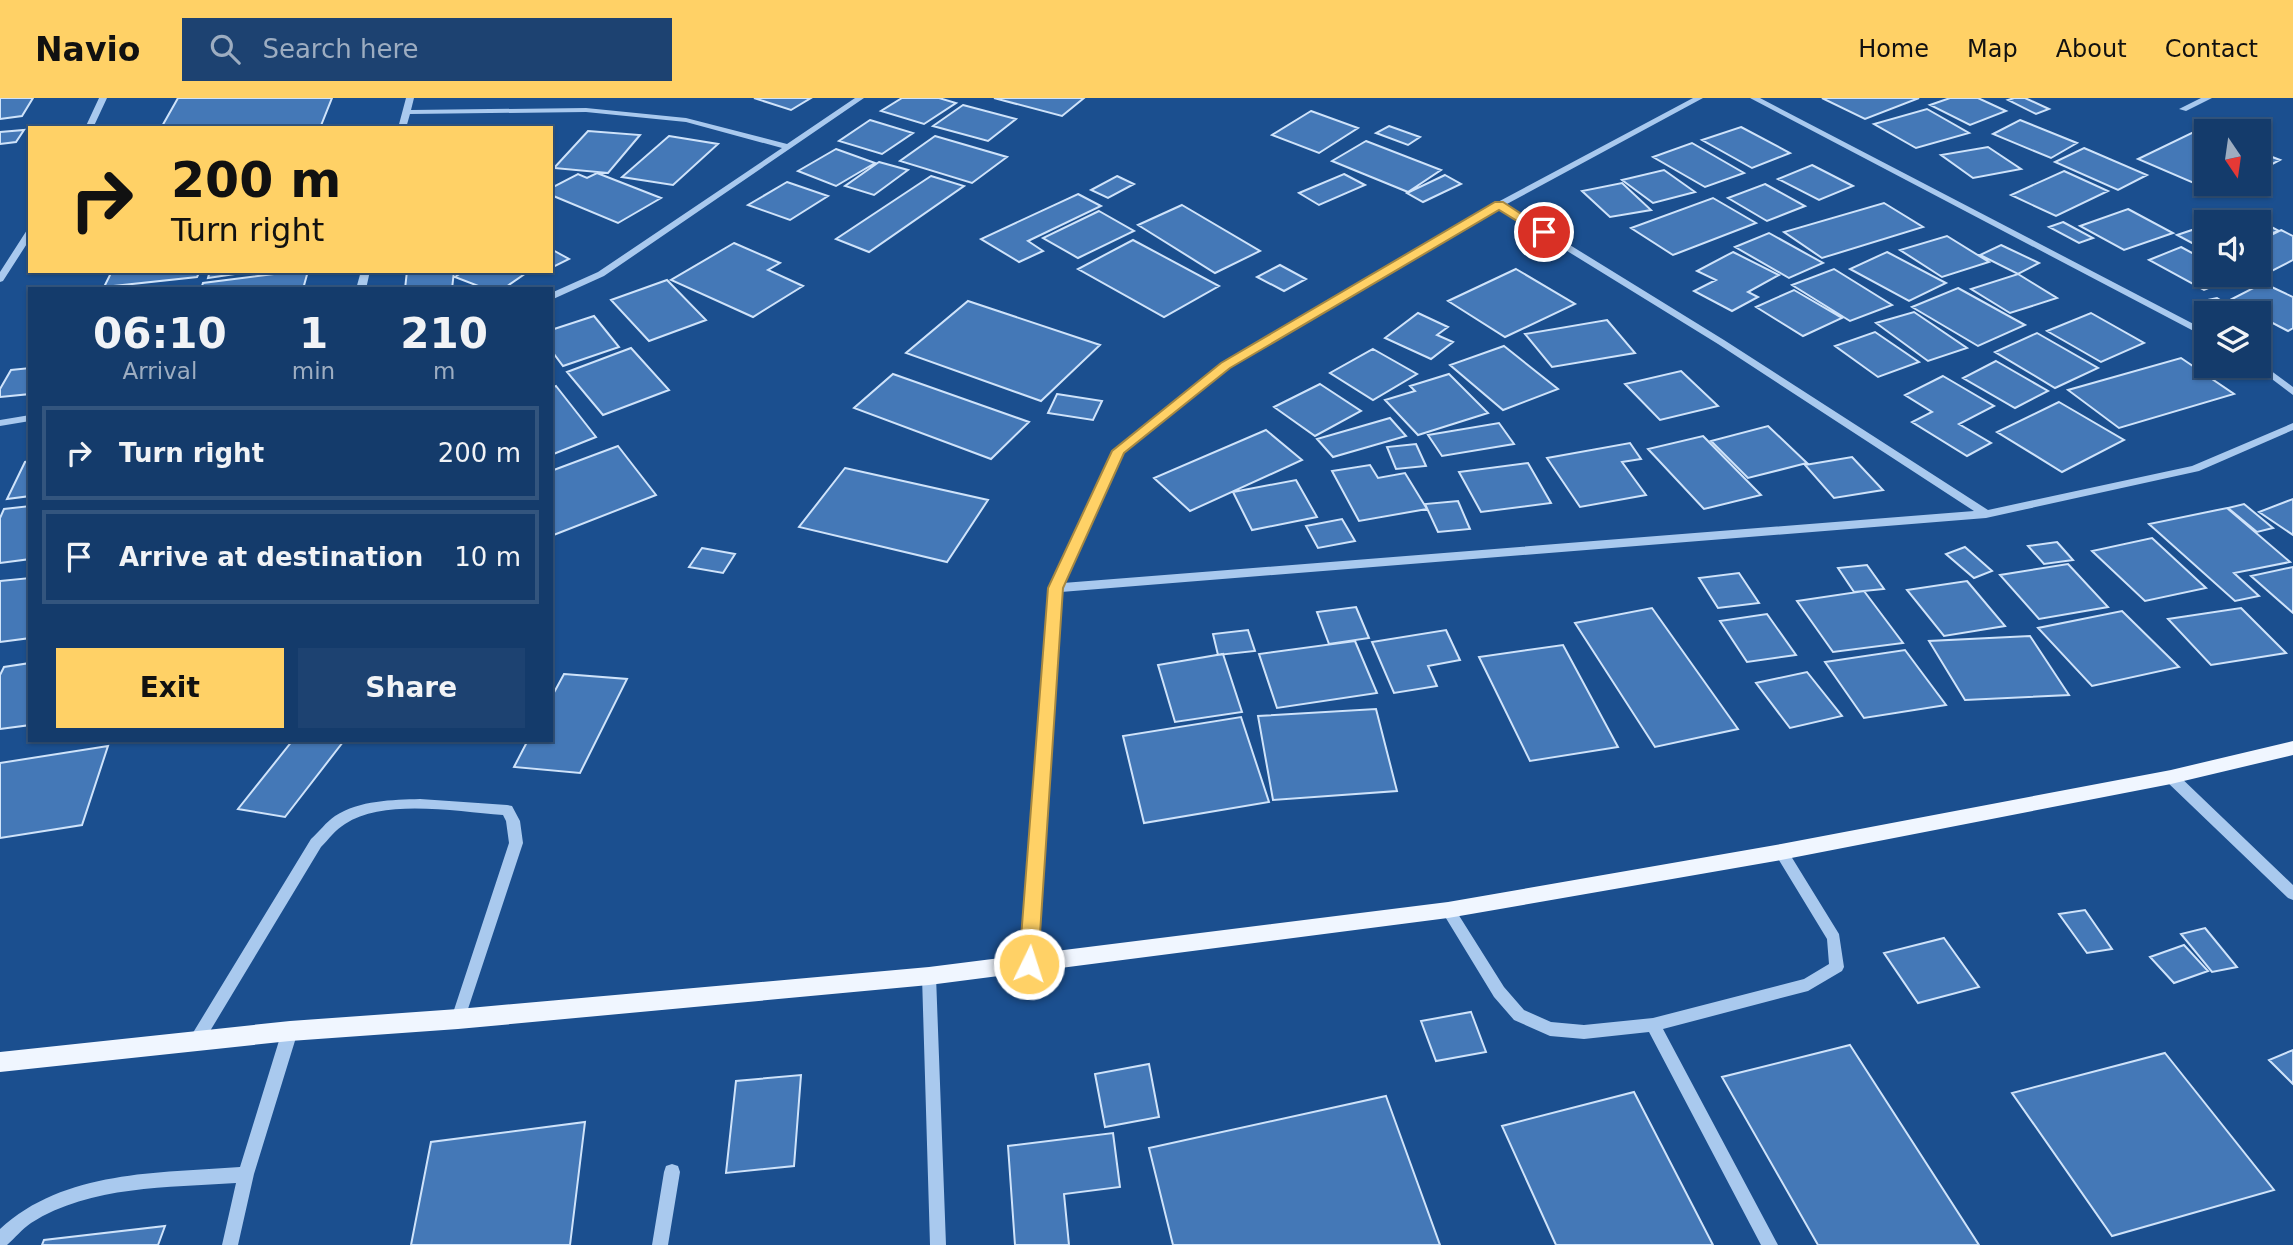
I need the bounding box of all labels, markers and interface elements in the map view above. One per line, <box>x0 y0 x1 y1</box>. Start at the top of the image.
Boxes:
search box <box>182 18 672 81</box>
text: Navio <box>35 30 140 69</box>
icon: search <box>206 30 244 68</box>
text: Search here <box>262 34 419 64</box>
text: Home <box>1858 35 1929 63</box>
text: Map <box>1967 35 2018 63</box>
text: About <box>2056 35 2127 63</box>
text: Contact <box>2165 35 2258 63</box>
north arrow <box>2194 119 2272 196</box>
map controls <box>2194 119 2271 378</box>
text: 200 m <box>171 152 341 209</box>
icon: right <box>56 154 147 245</box>
pin <box>1514 202 1574 262</box>
button: sound <box>2194 210 2271 287</box>
text: Turn right <box>171 211 324 249</box>
icon: arrive <box>1525 213 1563 251</box>
button: layers <box>2194 301 2271 378</box>
text: 06:10 <box>93 309 227 358</box>
text: 1 <box>299 309 328 358</box>
text: 210 <box>400 309 488 358</box>
text: Arrival <box>123 358 197 384</box>
text: min <box>292 358 335 384</box>
text: m <box>433 358 455 384</box>
icon: right <box>60 434 98 472</box>
text: Turn right <box>119 438 264 468</box>
text: 200 m <box>438 438 521 468</box>
icon: arrive <box>60 538 98 576</box>
text: Arrive at destination <box>119 542 423 572</box>
text: 10 m <box>454 542 521 572</box>
button: Exit <box>56 648 284 728</box>
button: Share <box>298 648 525 728</box>
position arrow <box>992 927 1066 1001</box>

